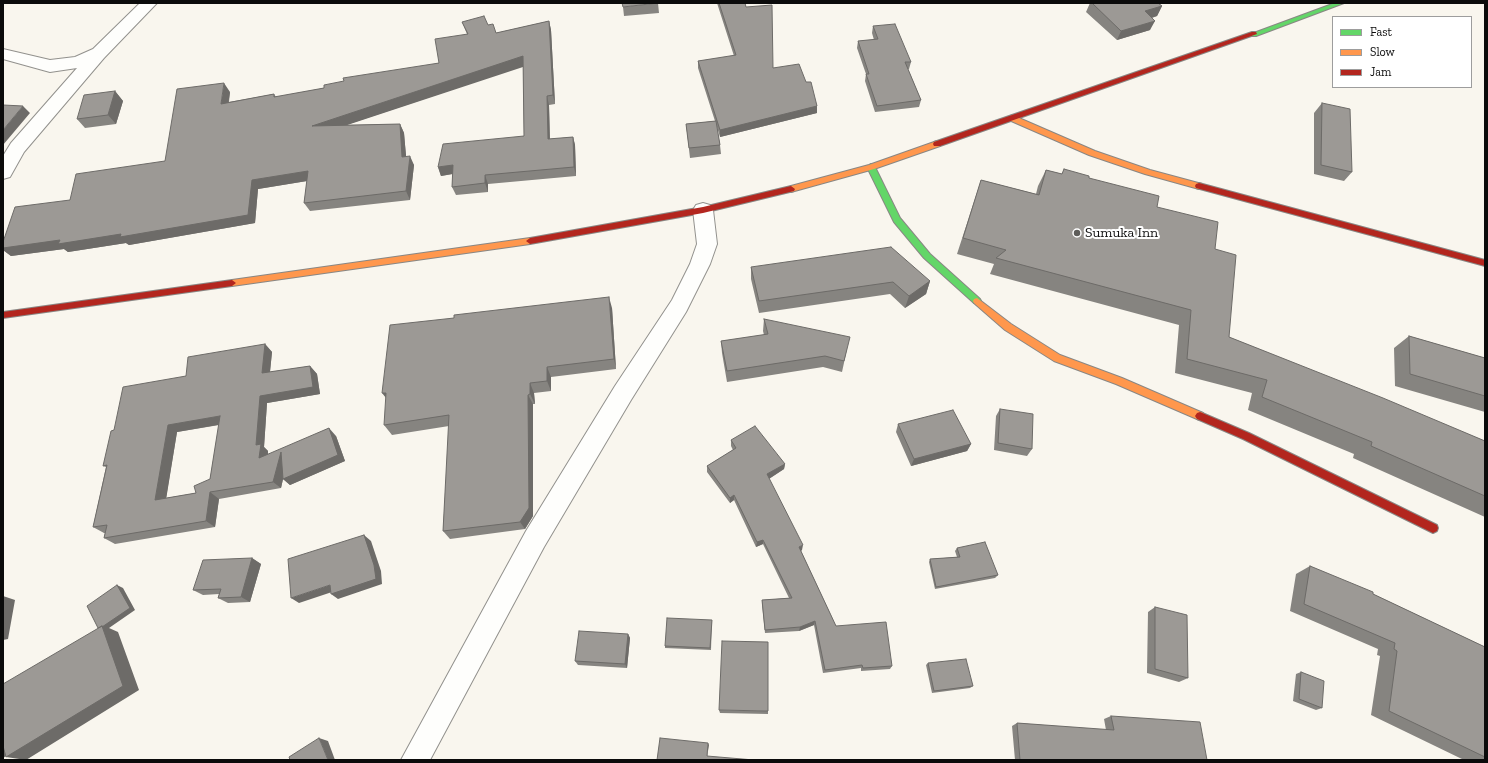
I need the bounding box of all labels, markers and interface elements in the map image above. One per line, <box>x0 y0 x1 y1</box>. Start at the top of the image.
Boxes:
legend <box>1332 16 1472 88</box>
text: Fast <box>1370 25 1392 39</box>
text: Slow <box>1370 45 1395 59</box>
text: Jam <box>1370 65 1391 79</box>
place label: Sumuka Inn <box>1085 225 1158 241</box>
marker: Sumuka Inn <box>1072 228 1082 238</box>

